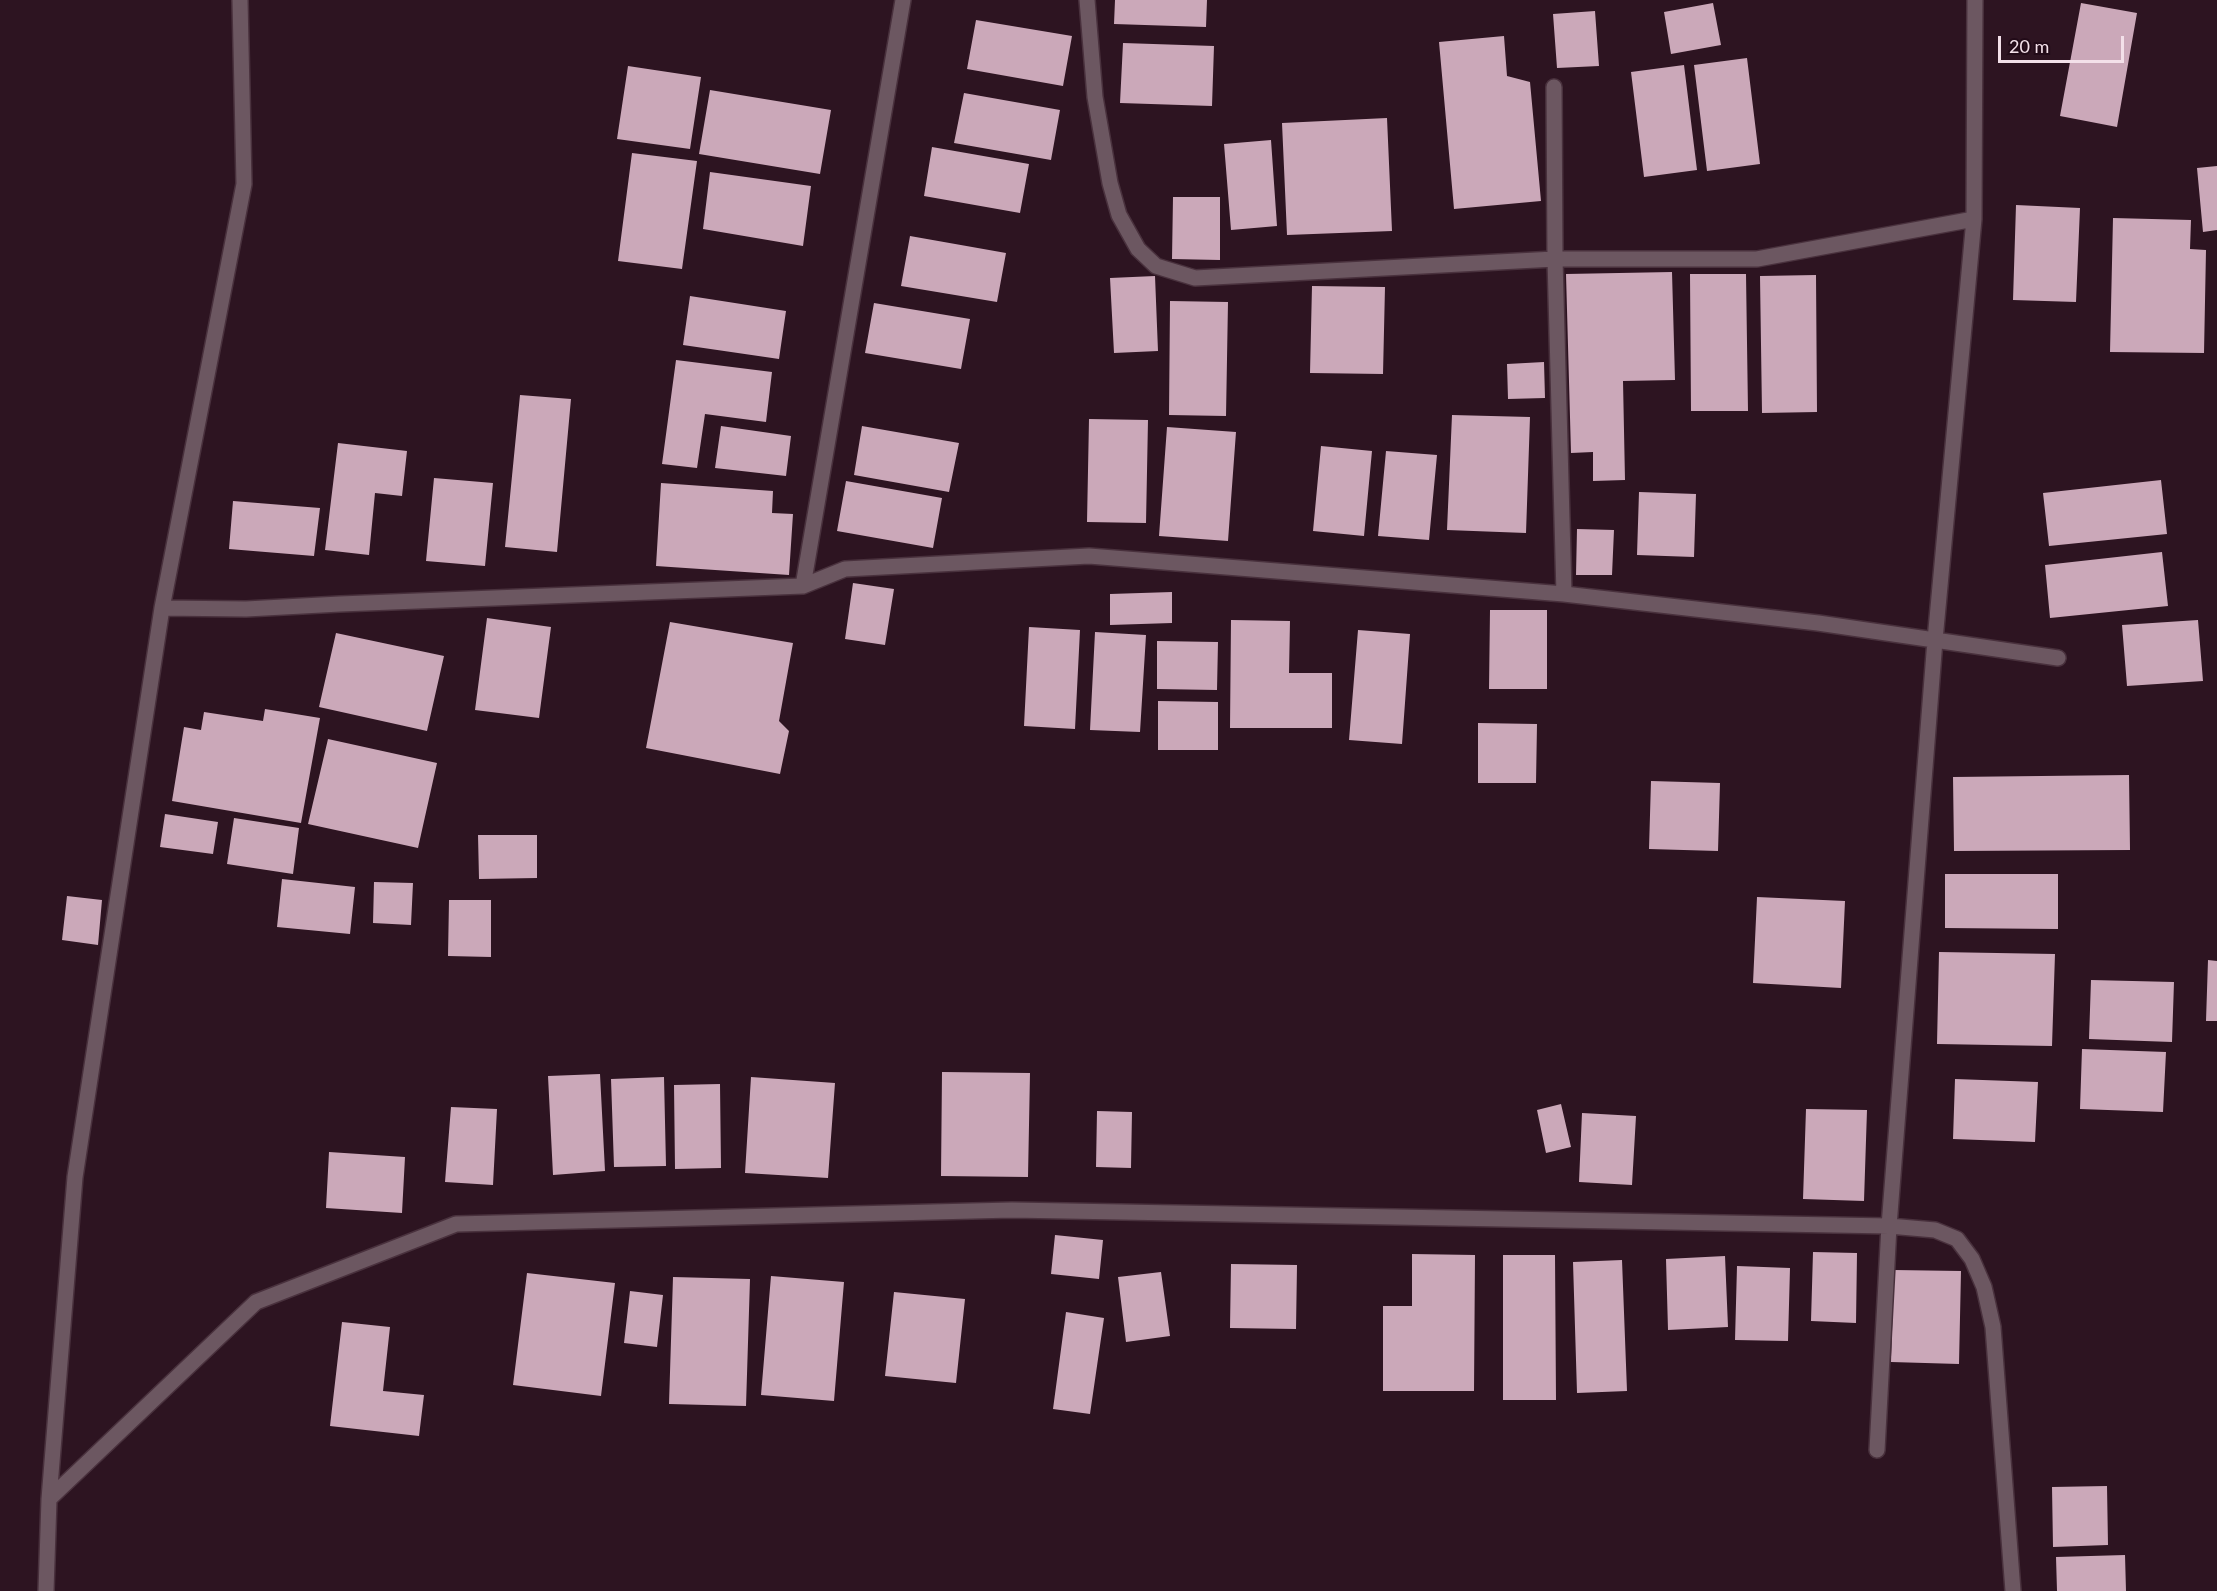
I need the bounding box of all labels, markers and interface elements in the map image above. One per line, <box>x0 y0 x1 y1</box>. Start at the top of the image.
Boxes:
scale bar <box>2001 24 2127 62</box>
text: 20 m <box>2009 35 2049 57</box>

